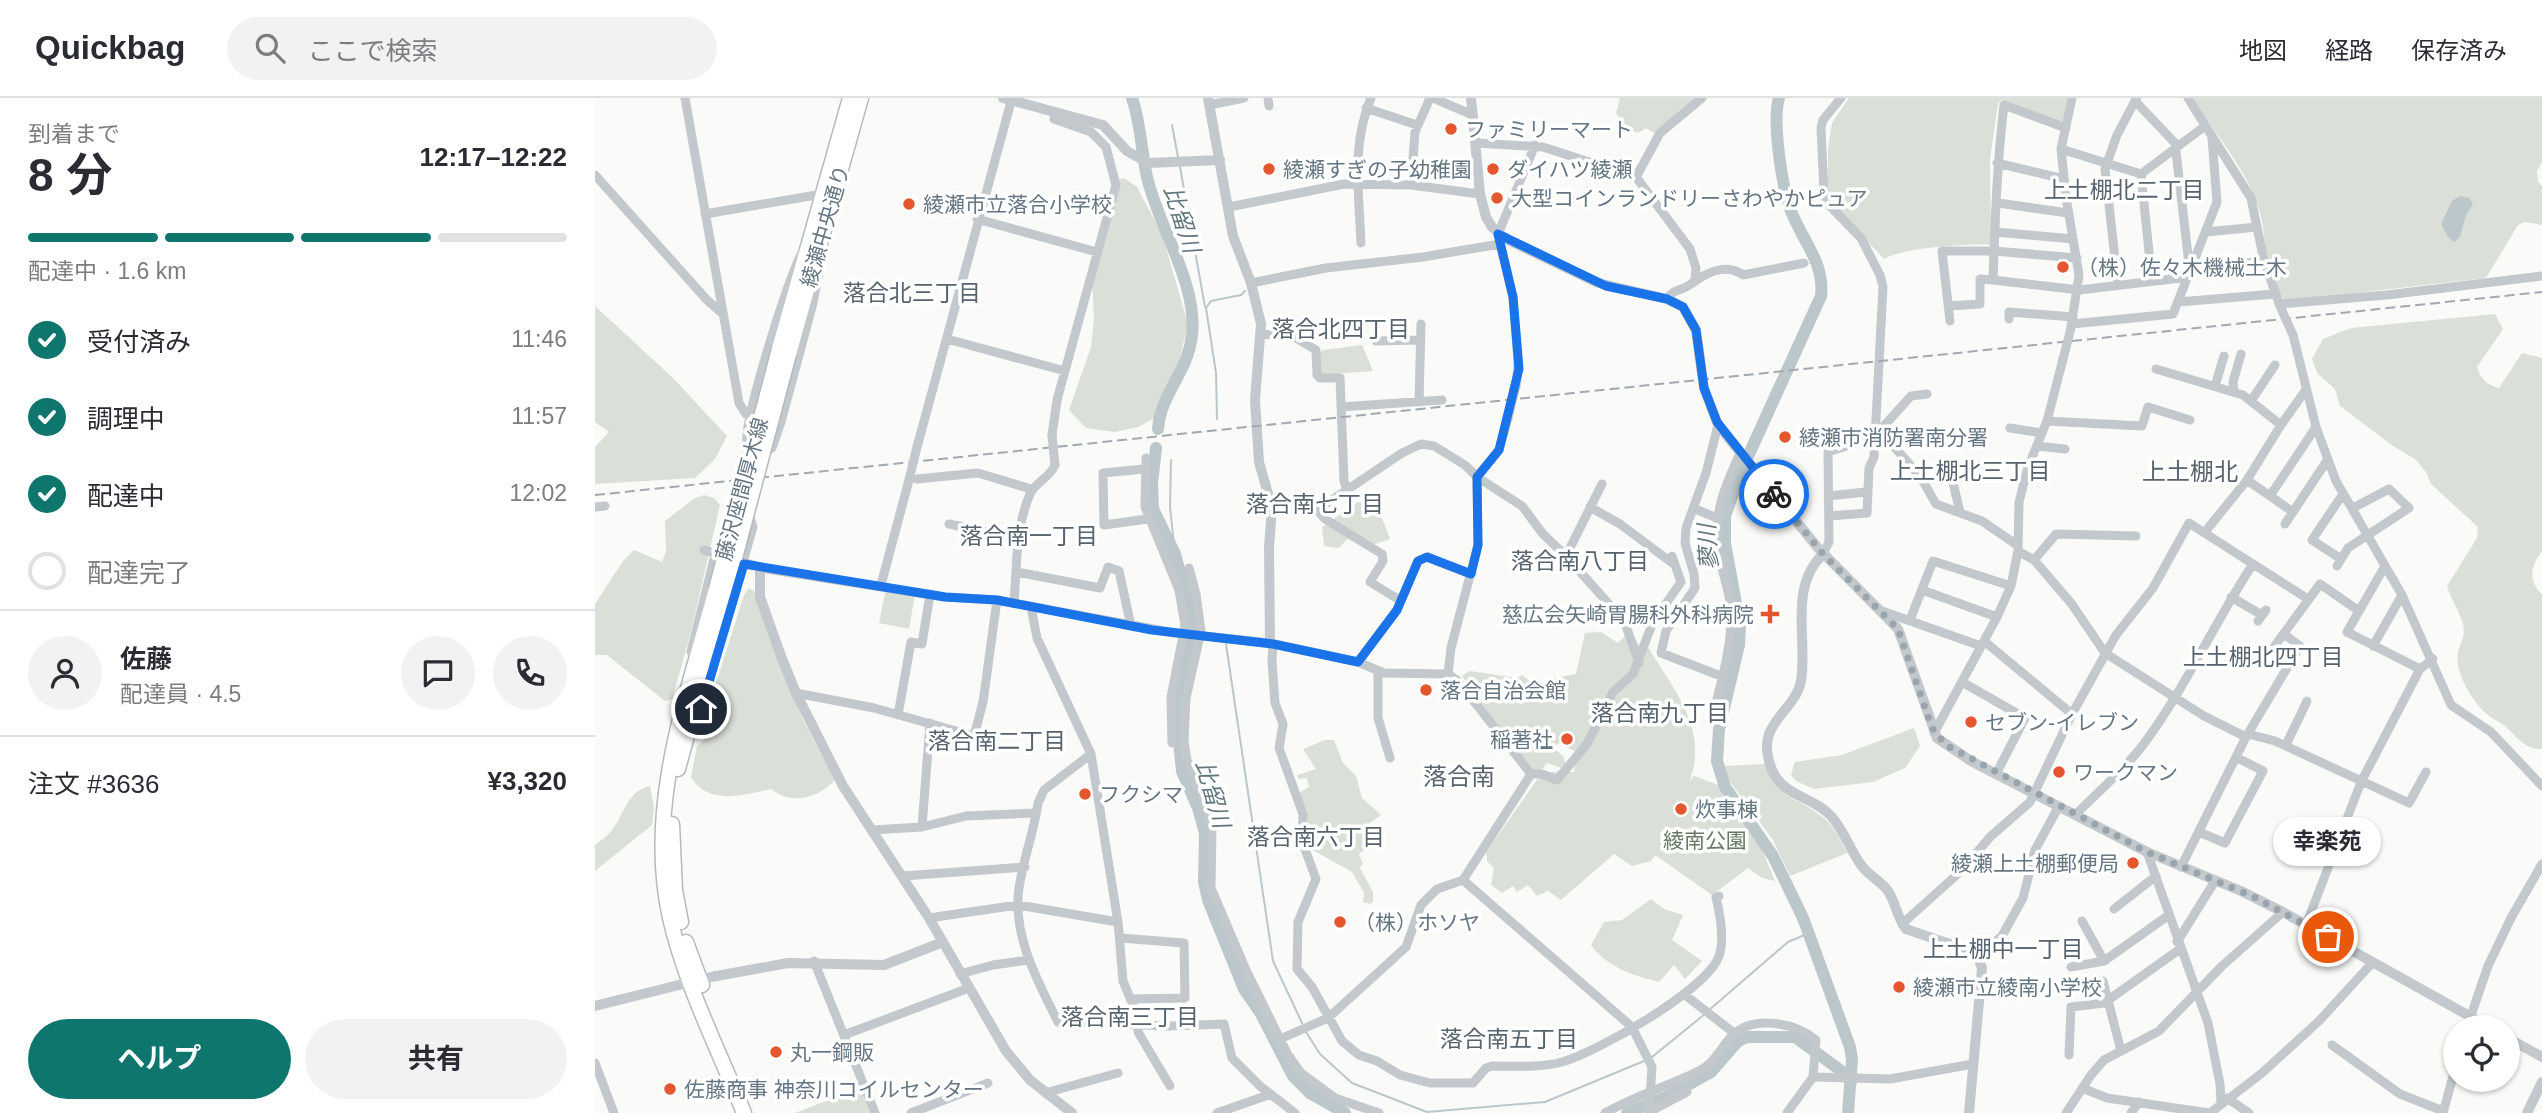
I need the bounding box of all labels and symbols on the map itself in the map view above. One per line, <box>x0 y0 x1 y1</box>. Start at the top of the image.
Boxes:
place label: ファミリーマート <box>1465 118 1633 141</box>
marker: ファミリーマート <box>1443 121 1459 137</box>
place label: 綾瀬すぎの子幼稚園 <box>1283 158 1472 181</box>
place label: ダイハツ綾瀬 <box>1507 158 1633 181</box>
marker: 綾瀬すぎの子幼稚園 <box>1261 161 1277 177</box>
marker: ダイハツ綾瀬 <box>1485 161 1501 177</box>
street label: 綾瀬中央通り <box>797 162 853 290</box>
district label: 上土棚北二丁目 <box>2044 177 2205 203</box>
water label: 比留川 <box>1159 182 1206 259</box>
place label: 大型コインランドリーさわやかピュア <box>1511 187 1868 210</box>
marker: 大型コインランドリーさわやかピュア <box>1489 190 1505 206</box>
place label: 綾瀬市立落合小学校 <box>923 193 1112 216</box>
marker: 綾瀬市立落合小学校 <box>901 196 917 212</box>
place label: （株）佐々木機械土木 <box>2077 256 2287 279</box>
marker: （株）佐々木機械土木 <box>2055 259 2071 275</box>
district label: 落合北三丁目 <box>843 280 981 306</box>
district label: 落合北四丁目 <box>1272 316 1410 342</box>
street label: 藤沢座間厚木線 <box>712 415 772 563</box>
place label: 綾瀬市消防署南分署 <box>1799 426 1988 449</box>
marker: 綾瀬市消防署南分署 <box>1777 429 1793 445</box>
district label: 上土棚北三丁目 <box>1890 458 2051 484</box>
district label: 上土棚北 <box>2142 458 2238 485</box>
courier <box>1739 459 1809 529</box>
district label: 落合南七丁目 <box>1246 491 1384 517</box>
water label: 蓼川 <box>1693 520 1723 571</box>
district label: 落合南一丁目 <box>960 523 1098 549</box>
district label: 落合南八丁目 <box>1511 548 1649 574</box>
place label: 慈広会矢崎胃腸科外科病院 <box>1502 603 1754 626</box>
marker: 慈広会矢崎胃腸科外科病院 <box>1760 604 1780 624</box>
district label: 上土棚北四丁目 <box>2183 644 2344 670</box>
pin <box>671 679 731 739</box>
place label: 落合自治会館 <box>1440 679 1566 702</box>
marker: 落合自治会館 <box>1418 682 1434 698</box>
district label: 落合南九丁目 <box>1591 700 1729 726</box>
place label: セブン-イレブン <box>1985 711 2139 734</box>
marker: セブン-イレブン <box>1963 714 1979 730</box>
district label: 落合南二丁目 <box>928 728 1066 754</box>
place label: 稲著社 <box>1490 728 1553 751</box>
marker: 稲著社 <box>1559 731 1575 747</box>
water label: 比留川 <box>1191 757 1236 834</box>
place label: ワークマン <box>2073 761 2178 784</box>
district label: 落合南 <box>1423 763 1495 790</box>
marker: ワークマン <box>2051 764 2067 780</box>
place label: フクシマ <box>1099 783 1183 806</box>
marker: フクシマ <box>1077 786 1093 802</box>
place label: 炊事棟 <box>1695 798 1758 821</box>
marker: 炊事棟 <box>1673 801 1689 817</box>
callout: 幸楽苑 <box>2274 818 2382 867</box>
district label: 落合南六丁目 <box>1247 824 1385 850</box>
park label: 綾南公園 <box>1663 829 1747 852</box>
place label: 綾瀬上土棚郵便局 <box>1951 852 2119 875</box>
marker: 綾瀬上土棚郵便局 <box>2125 855 2141 871</box>
pin <box>2298 907 2358 967</box>
place label: （株）ホソヤ <box>1354 911 1480 934</box>
marker: （株）ホソヤ <box>1332 914 1348 930</box>
district label: 上土棚中一丁目 <box>1923 936 2084 962</box>
place label: 綾瀬市立綾南小学校 <box>1913 976 2102 999</box>
marker: 綾瀬市立綾南小学校 <box>1891 979 1907 995</box>
district label: 落合南三丁目 <box>1061 1004 1199 1030</box>
district label: 落合南五丁目 <box>1440 1026 1578 1052</box>
place label: 丸一鋼販 <box>790 1041 874 1064</box>
marker: 丸一鋼販 <box>768 1044 784 1060</box>
place label: 佐藤商事 神奈川コイルセンター <box>684 1078 984 1101</box>
marker: 佐藤商事 神奈川コイルセンター <box>662 1081 678 1097</box>

